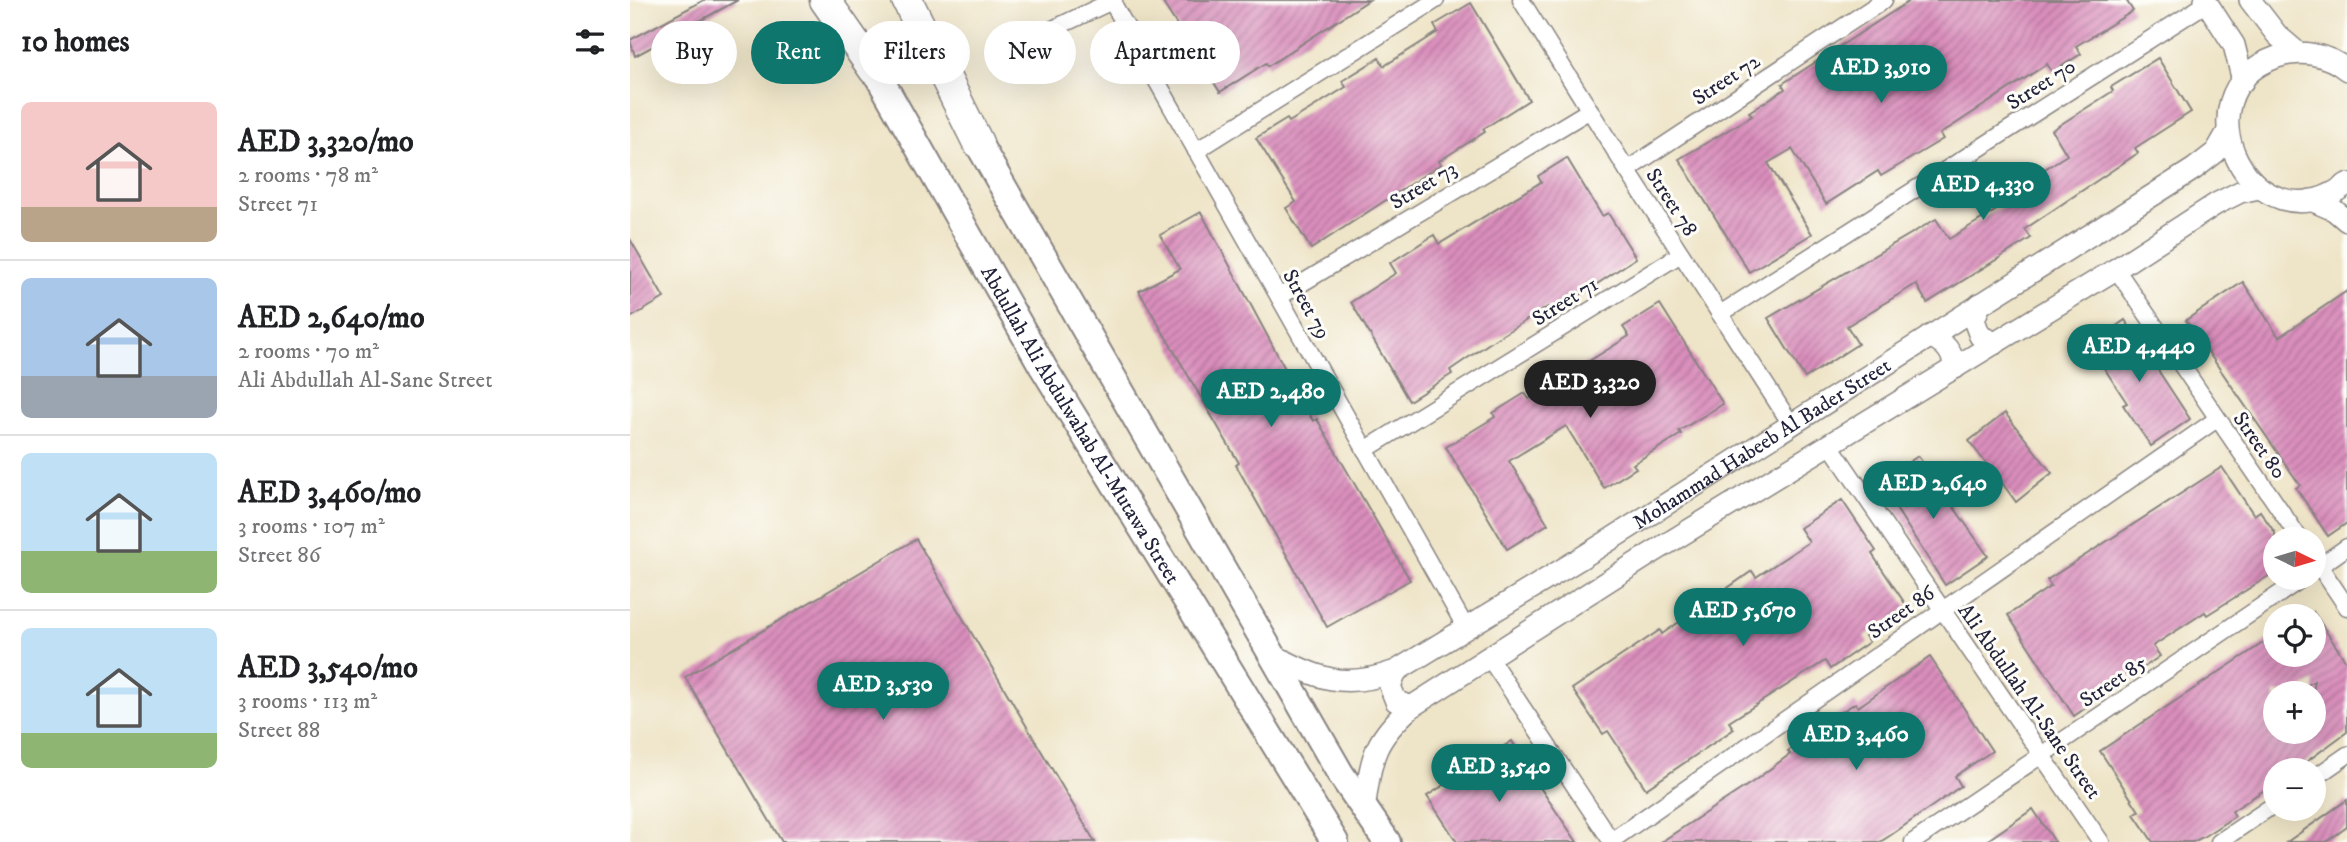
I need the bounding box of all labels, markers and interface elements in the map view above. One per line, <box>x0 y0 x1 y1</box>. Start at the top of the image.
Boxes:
chip: Buy <box>651 21 737 84</box>
chip: Rent <box>751 21 845 84</box>
chip: Filters <box>859 21 970 84</box>
chip: New <box>984 21 1076 84</box>
chip: Apartment <box>1090 21 1240 84</box>
icon: filters <box>571 23 609 61</box>
text: 10 homes <box>21 24 130 61</box>
pin: AED 3,910 <box>1801 46 1961 105</box>
street label: Street 72 <box>1688 48 1766 111</box>
text: AED 3,910 <box>1831 53 1931 82</box>
street label: Street 70 <box>2002 54 2081 116</box>
text: AED 3,320/mo <box>238 124 414 161</box>
icon: home <box>77 130 161 214</box>
street label: Street 73 <box>1385 156 1462 216</box>
text: 2 rooms · 78 m² <box>238 161 378 190</box>
pin: AED 4,330 <box>1903 162 2063 222</box>
street label: Street 78 <box>1640 164 1703 241</box>
text: AED 4,330 <box>1932 170 2034 199</box>
text: Street 71 <box>238 190 318 219</box>
street label: Abdullah Ali Abdulwahab Al-Mutawa Street <box>974 261 1185 589</box>
street label: Street 79 <box>1276 265 1336 344</box>
street label: Street 71 <box>1528 271 1603 332</box>
text: AED 2,640/mo <box>238 300 425 337</box>
icon: home <box>77 306 161 390</box>
pin: AED 4,440 <box>2059 324 2219 384</box>
text: AED 4,440 <box>2083 332 2195 361</box>
text: 2 rooms · 70 m² <box>238 337 379 366</box>
street label: Mohammad Habeeb Al Bader Street <box>1628 353 1896 536</box>
pin: AED 3,320 <box>1510 360 1670 420</box>
text: Ali Abdullah Al-Sane Street <box>238 366 493 395</box>
text: AED 3,320 <box>1540 368 1640 397</box>
pin: AED 2,480 <box>1191 370 1351 429</box>
text: AED 2,480 <box>1217 377 1325 406</box>
street label: Street 80 <box>2227 407 2292 484</box>
pin: AED 2,640 <box>1853 462 2013 521</box>
text: AED 2,640 <box>1879 469 1987 498</box>
text: AED 3,460/mo <box>238 475 421 512</box>
icon: home <box>77 481 161 565</box>
text: 3 rooms · 107 m² <box>238 512 385 541</box>
north arrow <box>2263 527 2326 590</box>
map controls <box>2263 527 2326 821</box>
text: Street 86 <box>238 541 321 570</box>
street label: Street 86 <box>1863 580 1941 645</box>
pin: AED 5,670 <box>1663 588 1823 648</box>
text: AED 5,670 <box>1690 596 1796 625</box>
street label: Ali Abdullah Al-Sane Street <box>1952 599 2107 804</box>
button: locate <box>2263 604 2326 667</box>
text: AED 3,540/mo <box>238 650 418 687</box>
street label: Street 85 <box>2075 650 2152 714</box>
icon: home <box>77 656 161 740</box>
pin: AED 3,530 <box>803 662 963 722</box>
text: AED 3,530 <box>833 670 933 699</box>
button: + <box>2263 681 2326 744</box>
text: 3 rooms · 113 m² <box>238 687 377 716</box>
pin: AED 3,460 <box>1776 712 1936 772</box>
text: Street 88 <box>238 716 320 745</box>
text: AED 3,460 <box>1803 720 1909 749</box>
pin: AED 3,540 <box>1419 744 1579 804</box>
text: AED 3,540 <box>1447 752 1551 781</box>
button: − <box>2263 758 2326 821</box>

